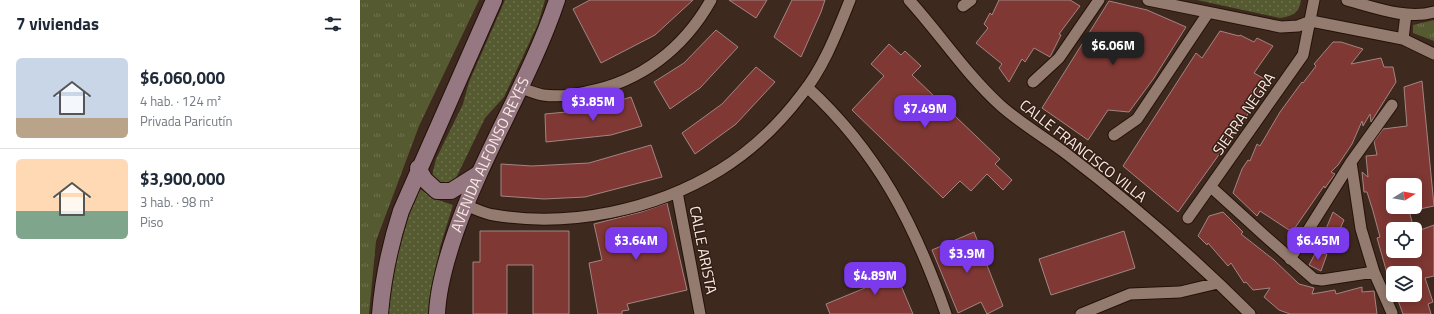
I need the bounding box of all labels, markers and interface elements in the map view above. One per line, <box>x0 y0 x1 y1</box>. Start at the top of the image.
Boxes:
text: 7 viviendas <box>16 11 99 37</box>
icon: filters <box>322 13 344 35</box>
pin: $6.06M <box>1080 32 1146 66</box>
text: $6.06M <box>1091 35 1135 55</box>
text: $6,060,000 <box>140 65 225 91</box>
street label: SIERRA NEGRA <box>1207 68 1281 160</box>
street label: AVENIDA ALFONSO REYES <box>444 73 535 235</box>
icon: home <box>48 74 96 122</box>
pin: $3.85M <box>560 88 626 122</box>
text: 4 hab. · 124 m² <box>140 91 221 111</box>
text: $3.85M <box>571 91 615 111</box>
street label: CALLE FRANCISCO VILLA <box>1015 93 1152 208</box>
pin: $7.49M <box>892 95 958 129</box>
text: $7.49M <box>903 98 947 118</box>
text: Privada Paricutín <box>140 111 232 131</box>
text: $3,900,000 <box>140 166 225 192</box>
icon: home <box>48 175 96 223</box>
north arrow <box>1386 178 1422 214</box>
map controls <box>1386 178 1422 302</box>
text: 3 hab. · 98 m² <box>140 192 214 212</box>
street label: CALLE ARISTA <box>684 204 723 296</box>
text: Piso <box>140 212 163 232</box>
button: locate <box>1386 222 1422 258</box>
pin: $3.64M <box>603 227 669 261</box>
pin: $6.45M <box>1285 227 1351 261</box>
text: $3.64M <box>614 230 658 250</box>
text: $6.45M <box>1296 230 1340 250</box>
pin: $3.9M <box>939 240 995 274</box>
text: $3.9M <box>949 243 985 263</box>
pin: $4.89M <box>842 262 908 296</box>
text: $4.89M <box>853 265 897 285</box>
button: layers <box>1386 266 1422 302</box>

